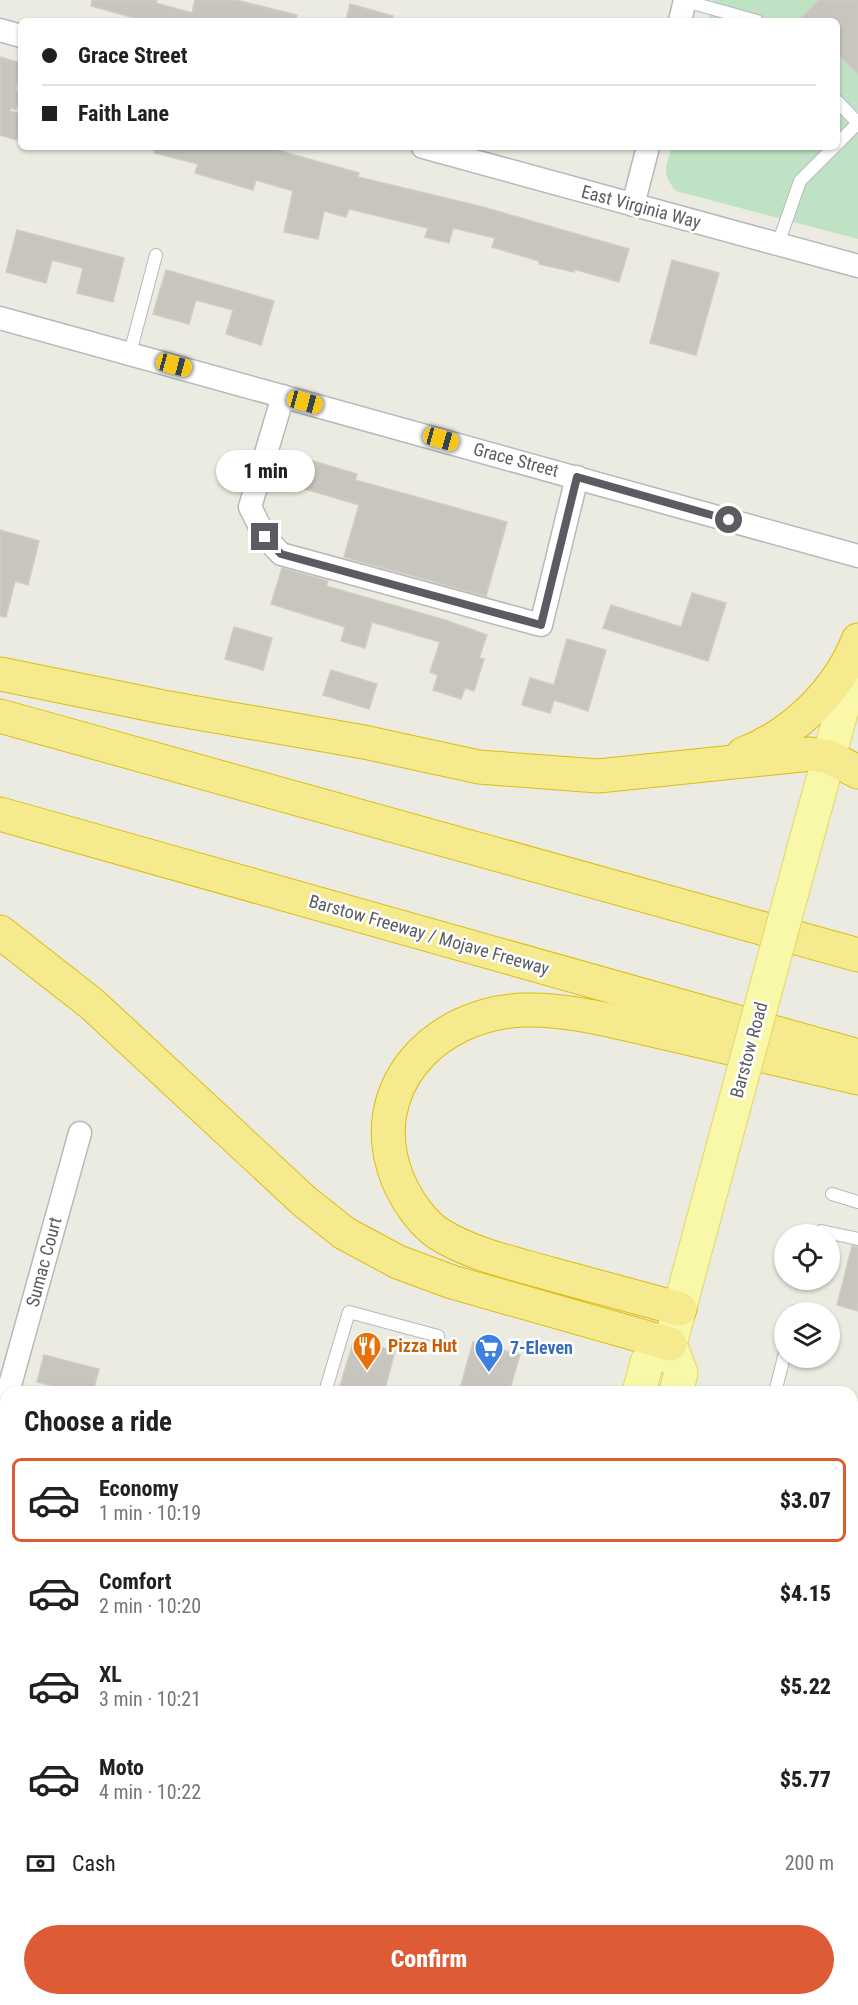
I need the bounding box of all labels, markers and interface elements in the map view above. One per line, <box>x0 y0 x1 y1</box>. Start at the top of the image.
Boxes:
text: Grace Street <box>78 43 187 68</box>
text: Faith Lane <box>78 101 169 126</box>
street label: East Virginia Way <box>579 180 704 233</box>
car <box>154 352 194 378</box>
car <box>285 389 325 415</box>
car <box>421 425 461 453</box>
street label: Grace Street <box>471 438 561 481</box>
callout: 1 min <box>216 450 314 492</box>
text: 1 min <box>243 459 288 483</box>
route start <box>715 506 742 533</box>
route end <box>251 523 278 550</box>
street label: Barstow Freeway / Mojave Freeway <box>307 890 552 979</box>
street label: Barstow Road <box>726 1000 771 1100</box>
street label: Sumac Court <box>21 1215 66 1309</box>
map controls <box>774 1224 840 1368</box>
button: locate <box>774 1224 840 1290</box>
button: layers <box>774 1302 840 1368</box>
restaurant icon: Pizza Hut <box>351 1330 383 1372</box>
supermarket icon: 7-Eleven <box>473 1332 505 1374</box>
place label: Pizza Hut <box>388 1335 458 1356</box>
place label: 7-Eleven <box>510 1337 573 1358</box>
text: Choose a ride <box>24 1406 172 1438</box>
icon: car <box>27 1473 81 1527</box>
text: Economy <box>99 1476 179 1501</box>
text: $3.07 <box>780 1488 831 1513</box>
text: 1 min · 10:19 <box>99 1501 201 1525</box>
icon: car <box>27 1566 81 1620</box>
text: Comfort <box>99 1569 172 1594</box>
text: $4.15 <box>780 1581 831 1606</box>
text: 2 min · 10:20 <box>99 1594 201 1618</box>
icon: car <box>27 1659 81 1713</box>
text: XL <box>99 1662 122 1687</box>
text: $5.22 <box>780 1674 831 1699</box>
text: 3 min · 10:21 <box>99 1687 201 1711</box>
icon: car <box>27 1752 81 1806</box>
text: Moto <box>99 1755 144 1780</box>
text: $5.77 <box>780 1767 831 1792</box>
text: 4 min · 10:22 <box>99 1780 201 1804</box>
icon: cash <box>24 1847 57 1880</box>
text: Cash <box>72 1851 116 1876</box>
text: 200 m <box>785 1851 834 1875</box>
button: Confirm <box>24 1925 834 1994</box>

